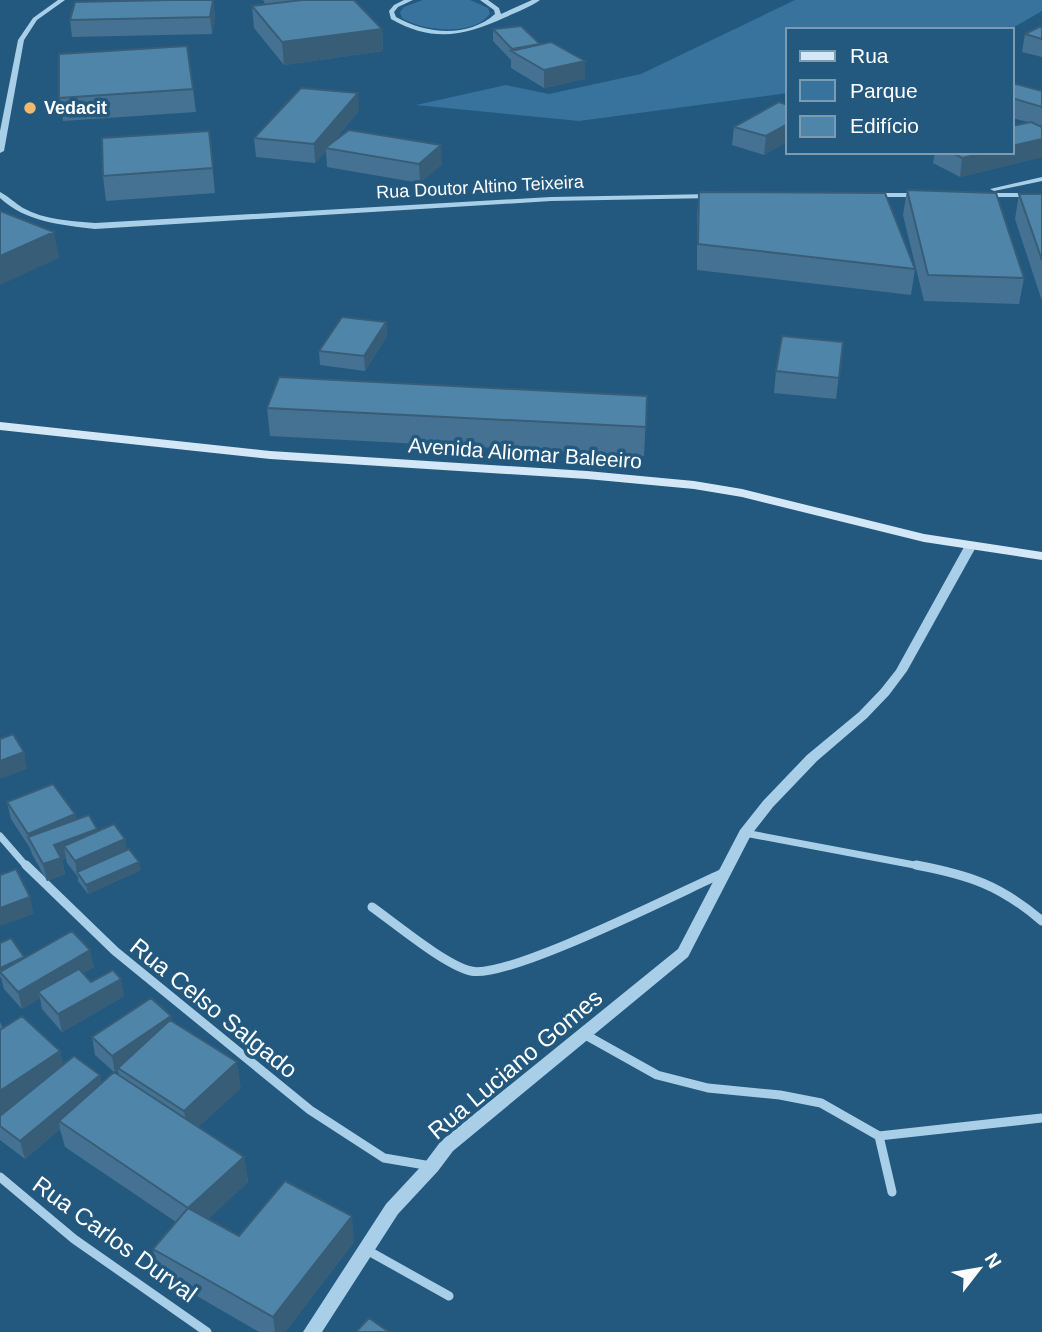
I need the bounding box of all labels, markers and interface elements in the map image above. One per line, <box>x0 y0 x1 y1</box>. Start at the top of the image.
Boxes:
legend <box>786 28 1014 154</box>
text: Rua <box>850 44 889 67</box>
text: Parque <box>850 79 918 102</box>
place label: Vedacit <box>44 98 107 118</box>
marker: Vedacit <box>22 100 38 116</box>
text: Edifício <box>850 114 919 137</box>
street label: Rua Doutor Altino Teixeira <box>376 172 585 202</box>
street label: Avenida Aliomar Baleeiro <box>407 433 643 473</box>
street label: Rua Celso Salgado <box>125 932 303 1084</box>
street label: Rua Luciano Gomes <box>423 983 607 1145</box>
street label: Rua Carlos Durval <box>28 1170 202 1308</box>
north arrow <box>944 1234 1014 1304</box>
text: N <box>981 1249 1006 1272</box>

